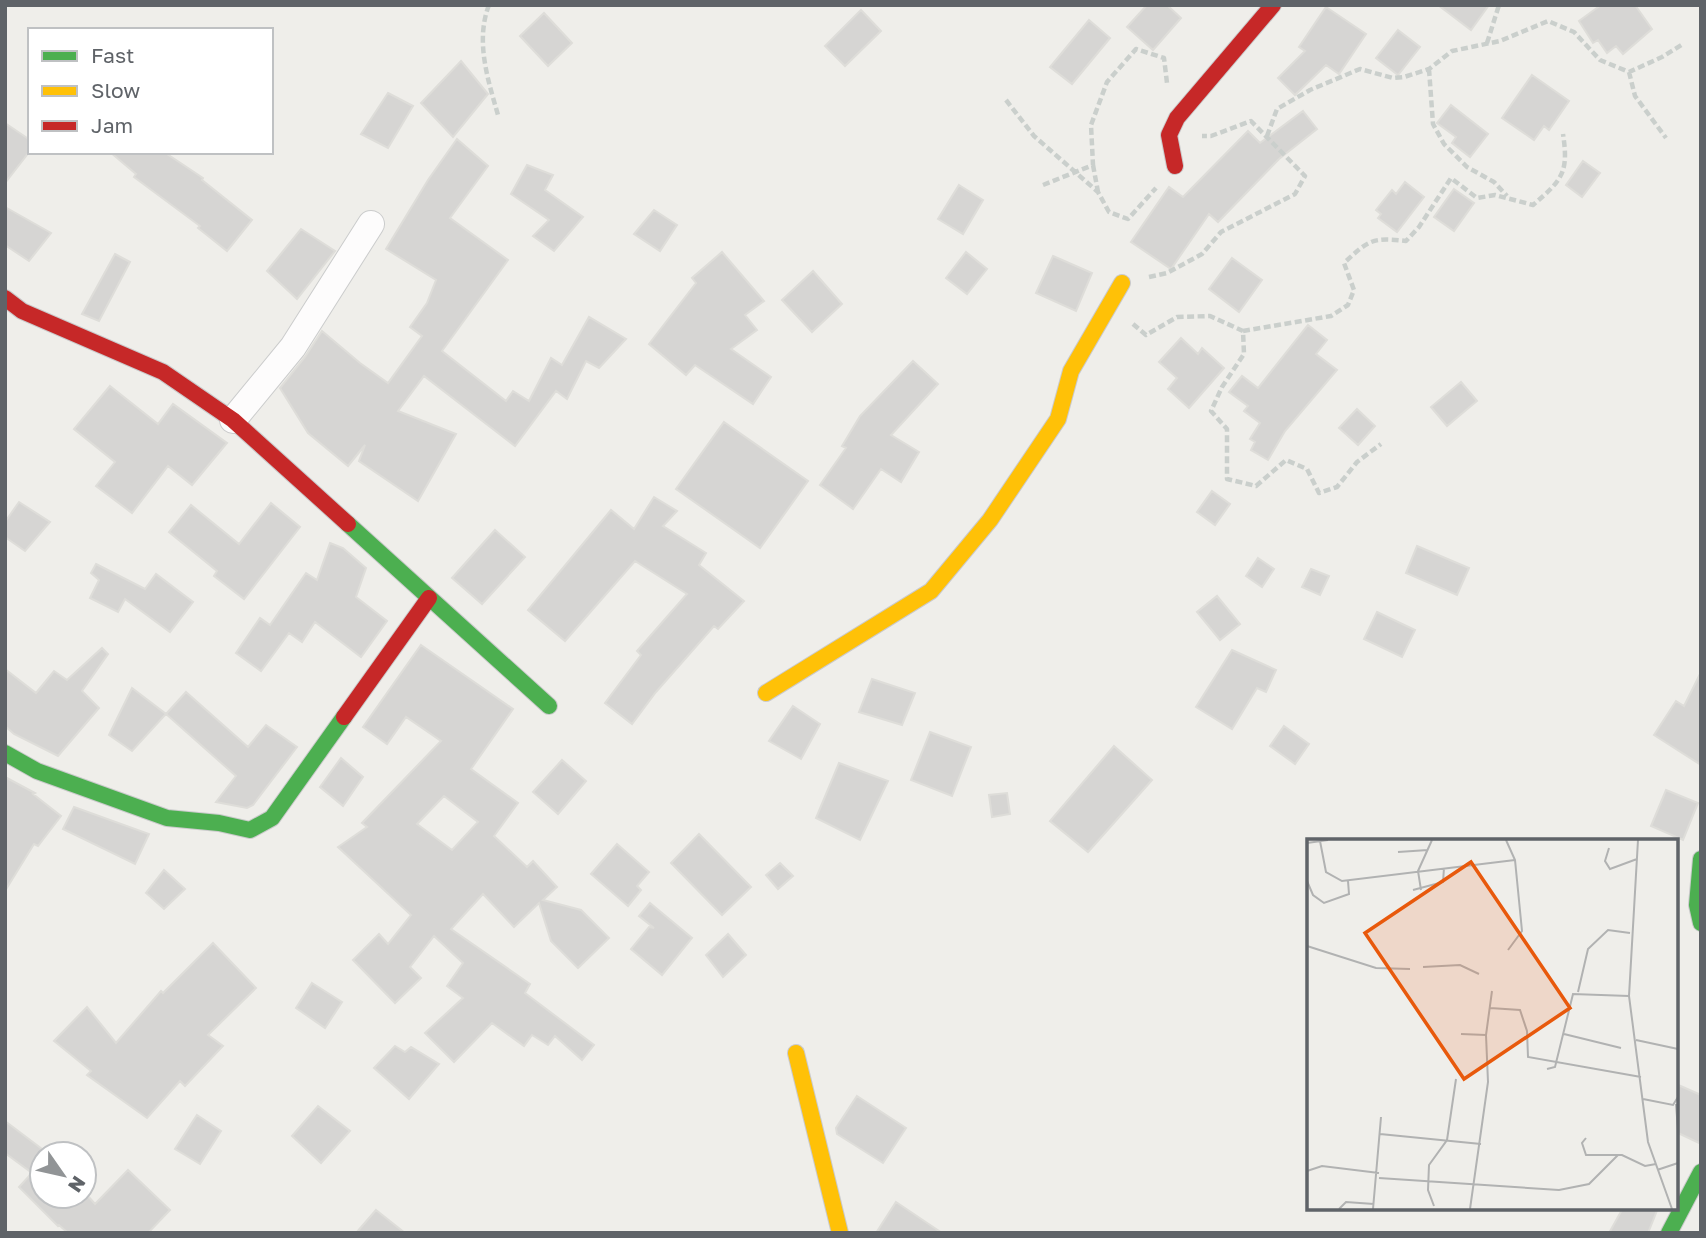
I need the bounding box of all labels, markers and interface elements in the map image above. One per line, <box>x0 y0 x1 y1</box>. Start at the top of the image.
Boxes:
legend <box>28 28 273 154</box>
text: Fast <box>91 42 134 68</box>
text: Slow <box>91 77 140 103</box>
text: Jam <box>91 112 133 138</box>
inset map <box>1307 839 1678 1210</box>
north arrow <box>28 1140 98 1210</box>
text: N <box>64 1172 91 1197</box>

